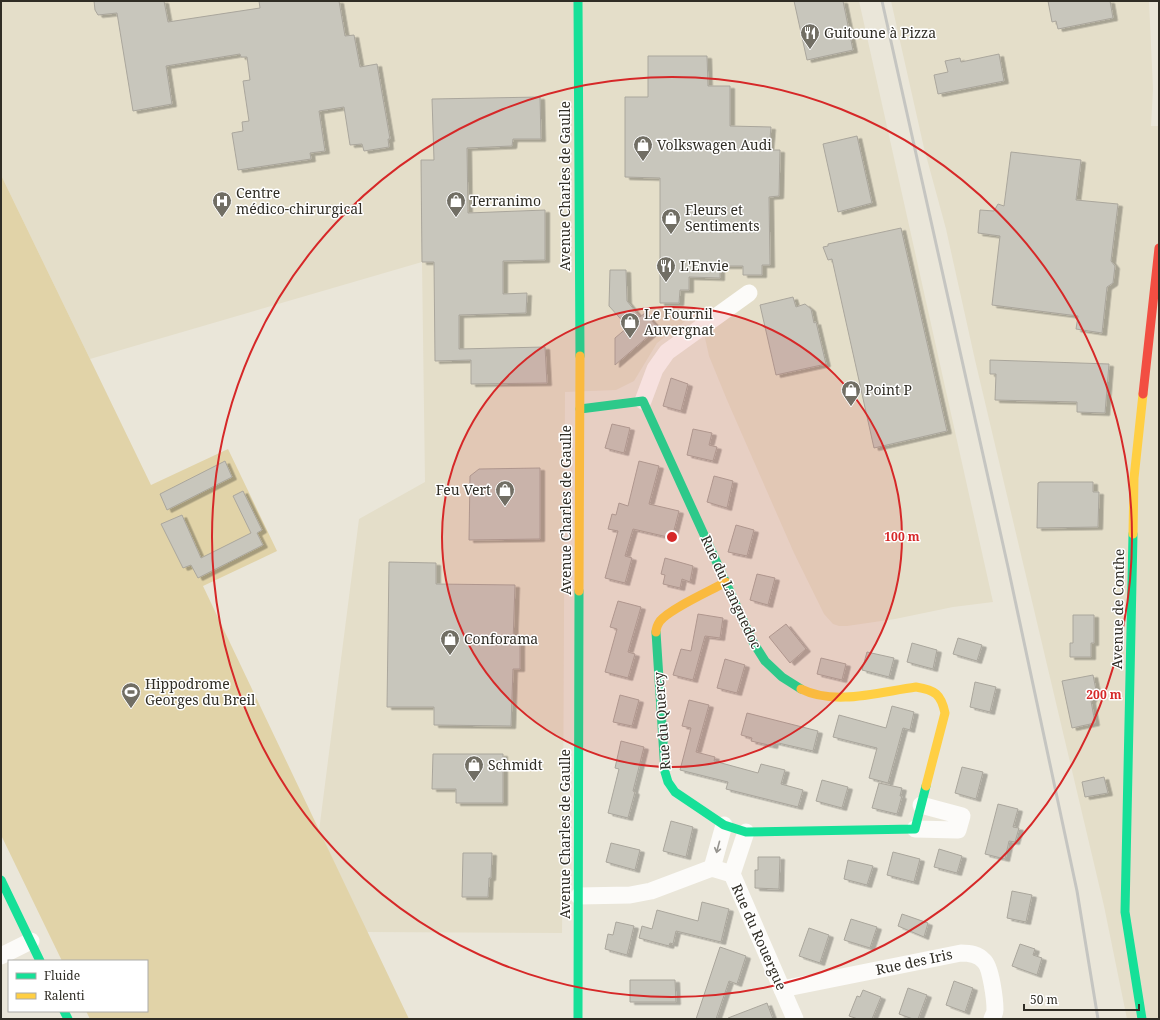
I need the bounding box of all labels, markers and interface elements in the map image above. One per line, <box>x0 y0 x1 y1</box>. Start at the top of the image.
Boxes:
restaurant icon: Guitoune à Pizza <box>799 22 821 50</box>
place label: Guitoune à Pizza <box>824 23 936 42</box>
street label: Avenue Charles de Gaulle <box>555 101 574 271</box>
shop icon: Volkswagen Audi <box>632 134 654 162</box>
place label: Volkswagen Audi <box>657 135 772 154</box>
place label: Centre médico-chirurgical <box>236 183 363 218</box>
hospital icon: Centre médico-chirurgical <box>211 190 233 218</box>
shop icon: Terranimo <box>445 190 467 218</box>
place label: Terranimo <box>470 191 541 210</box>
place label: Fleurs et Sentiments <box>685 200 760 235</box>
shop icon: Fleurs et Sentiments <box>660 207 682 235</box>
restaurant icon: L'Envie <box>655 255 677 283</box>
place label: L'Envie <box>680 256 729 275</box>
place label: Le Fournil Auvergnat <box>644 304 714 339</box>
shop icon: Le Fournil Auvergnat <box>619 311 641 339</box>
shop icon: Point P <box>840 379 862 407</box>
place label: Point P <box>865 380 912 399</box>
street label: Avenue Charles de Gaulle <box>556 425 575 595</box>
shop icon: Feu Vert <box>494 479 516 507</box>
place label: Feu Vert <box>436 480 491 499</box>
text: 100 m <box>884 528 920 545</box>
centre of rings <box>665 530 679 544</box>
street label: Rue du Languedoc <box>697 532 766 652</box>
street label: Avenue de Conthe <box>1107 549 1128 669</box>
shop icon: Conforama <box>439 628 461 656</box>
place label: Conforama <box>464 629 538 648</box>
street label: Rue du Quercy <box>649 671 674 771</box>
place label: Hippodrome Georges du Breil <box>145 674 256 709</box>
sports icon: Hippodrome Georges du Breil <box>120 681 142 709</box>
text: 200 m <box>1086 686 1122 703</box>
street label: Avenue Charles de Gaulle <box>555 749 574 919</box>
shop icon: Schmidt <box>463 754 485 782</box>
place label: Schmidt <box>488 755 543 774</box>
one-way arrow <box>714 840 721 853</box>
street label: Rue du Rouergue <box>727 881 791 993</box>
street label: Rue des Iris <box>874 944 954 979</box>
legend <box>8 960 148 1012</box>
text: Fluide <box>44 967 80 984</box>
scale bar <box>1024 986 1139 1012</box>
text: Ralenti <box>44 987 85 1004</box>
text: 50 m <box>1030 991 1058 1008</box>

